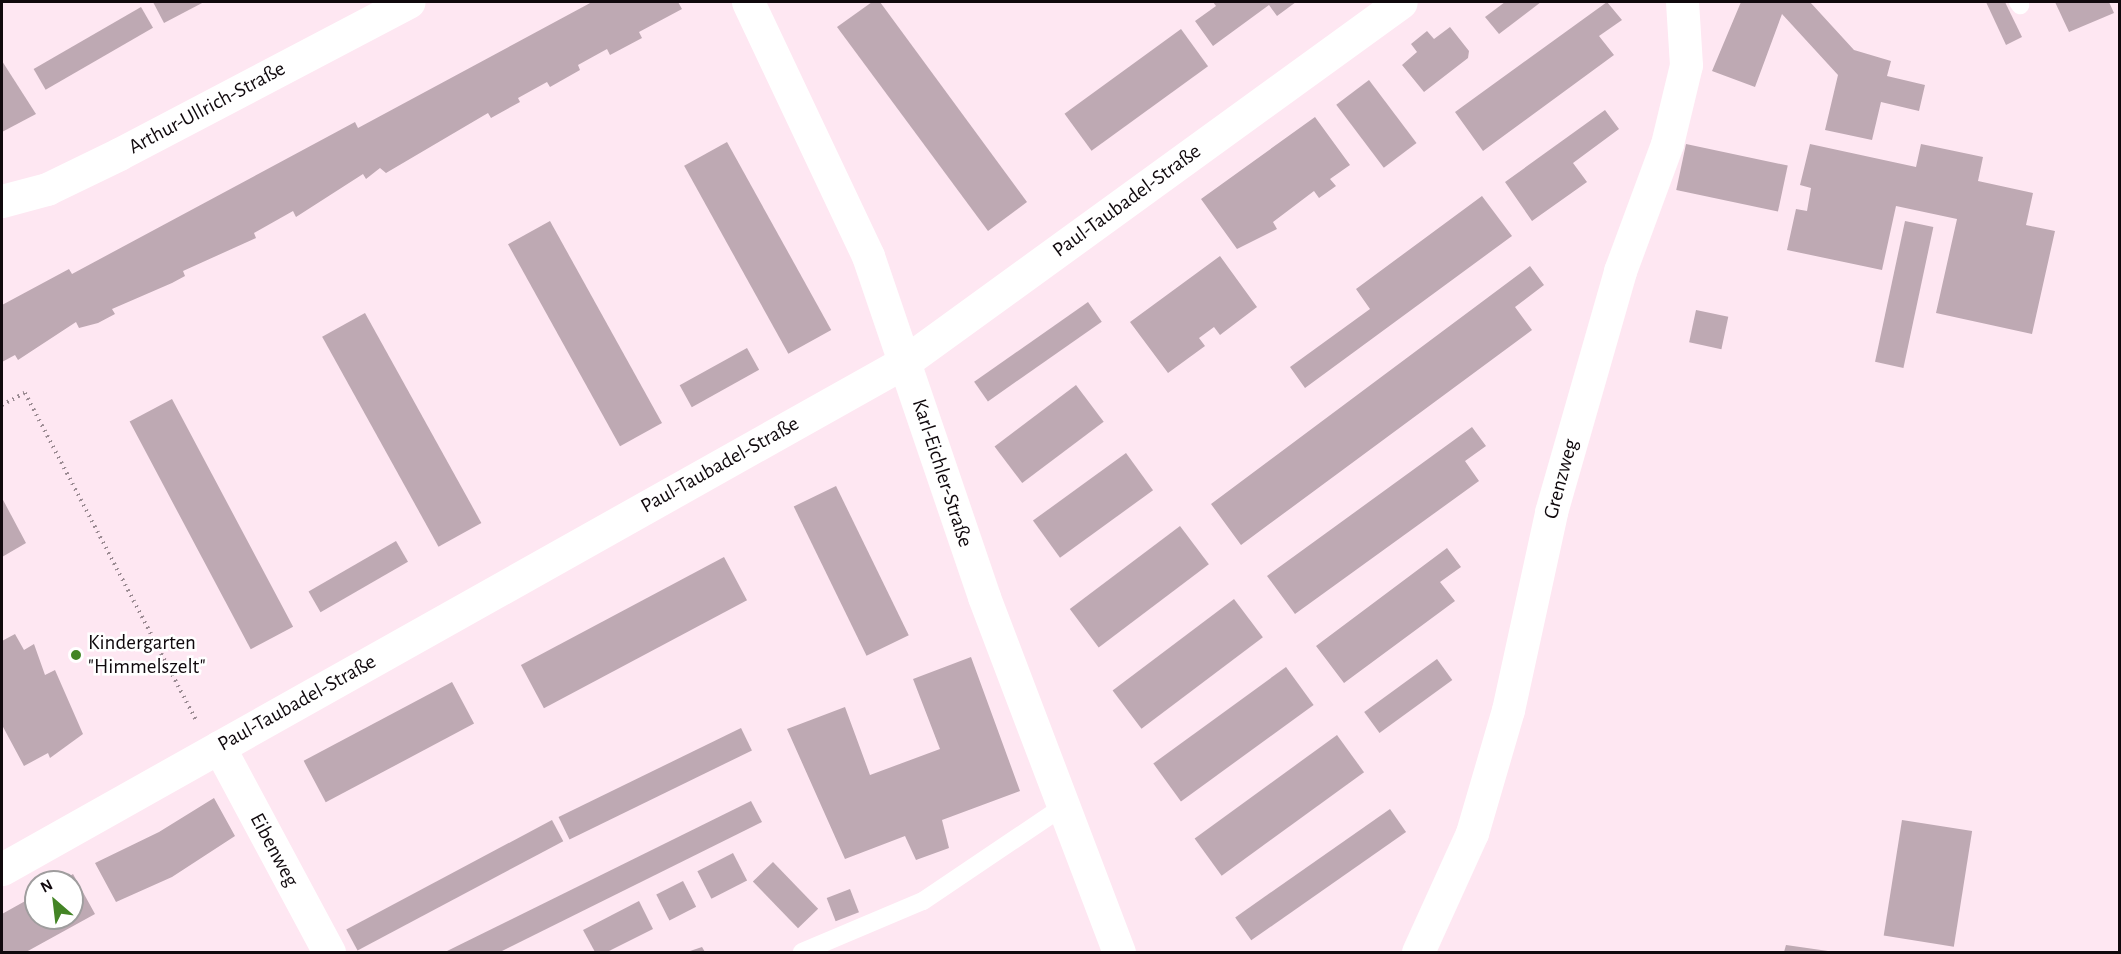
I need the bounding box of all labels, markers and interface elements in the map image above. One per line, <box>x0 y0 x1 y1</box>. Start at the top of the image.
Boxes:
street label: Arthur-Ullrich-Straße <box>124 56 290 160</box>
street label: Paul-Taubadel-Straße <box>1048 139 1206 263</box>
street label: Karl-Eichler-Straße <box>906 396 978 550</box>
street label: Paul-Taubadel-Straße <box>636 411 804 519</box>
street label: Grenzweg <box>1538 436 1584 522</box>
place label: Kindergarten "Himmelszelt" <box>88 630 206 680</box>
marker: Kindergarten "Himmelszelt" <box>69 648 83 662</box>
street label: Paul-Taubadel-Straße <box>213 649 381 757</box>
street label: Eibenweg <box>244 809 304 891</box>
north arrow <box>24 870 84 930</box>
text: N <box>38 876 55 896</box>

